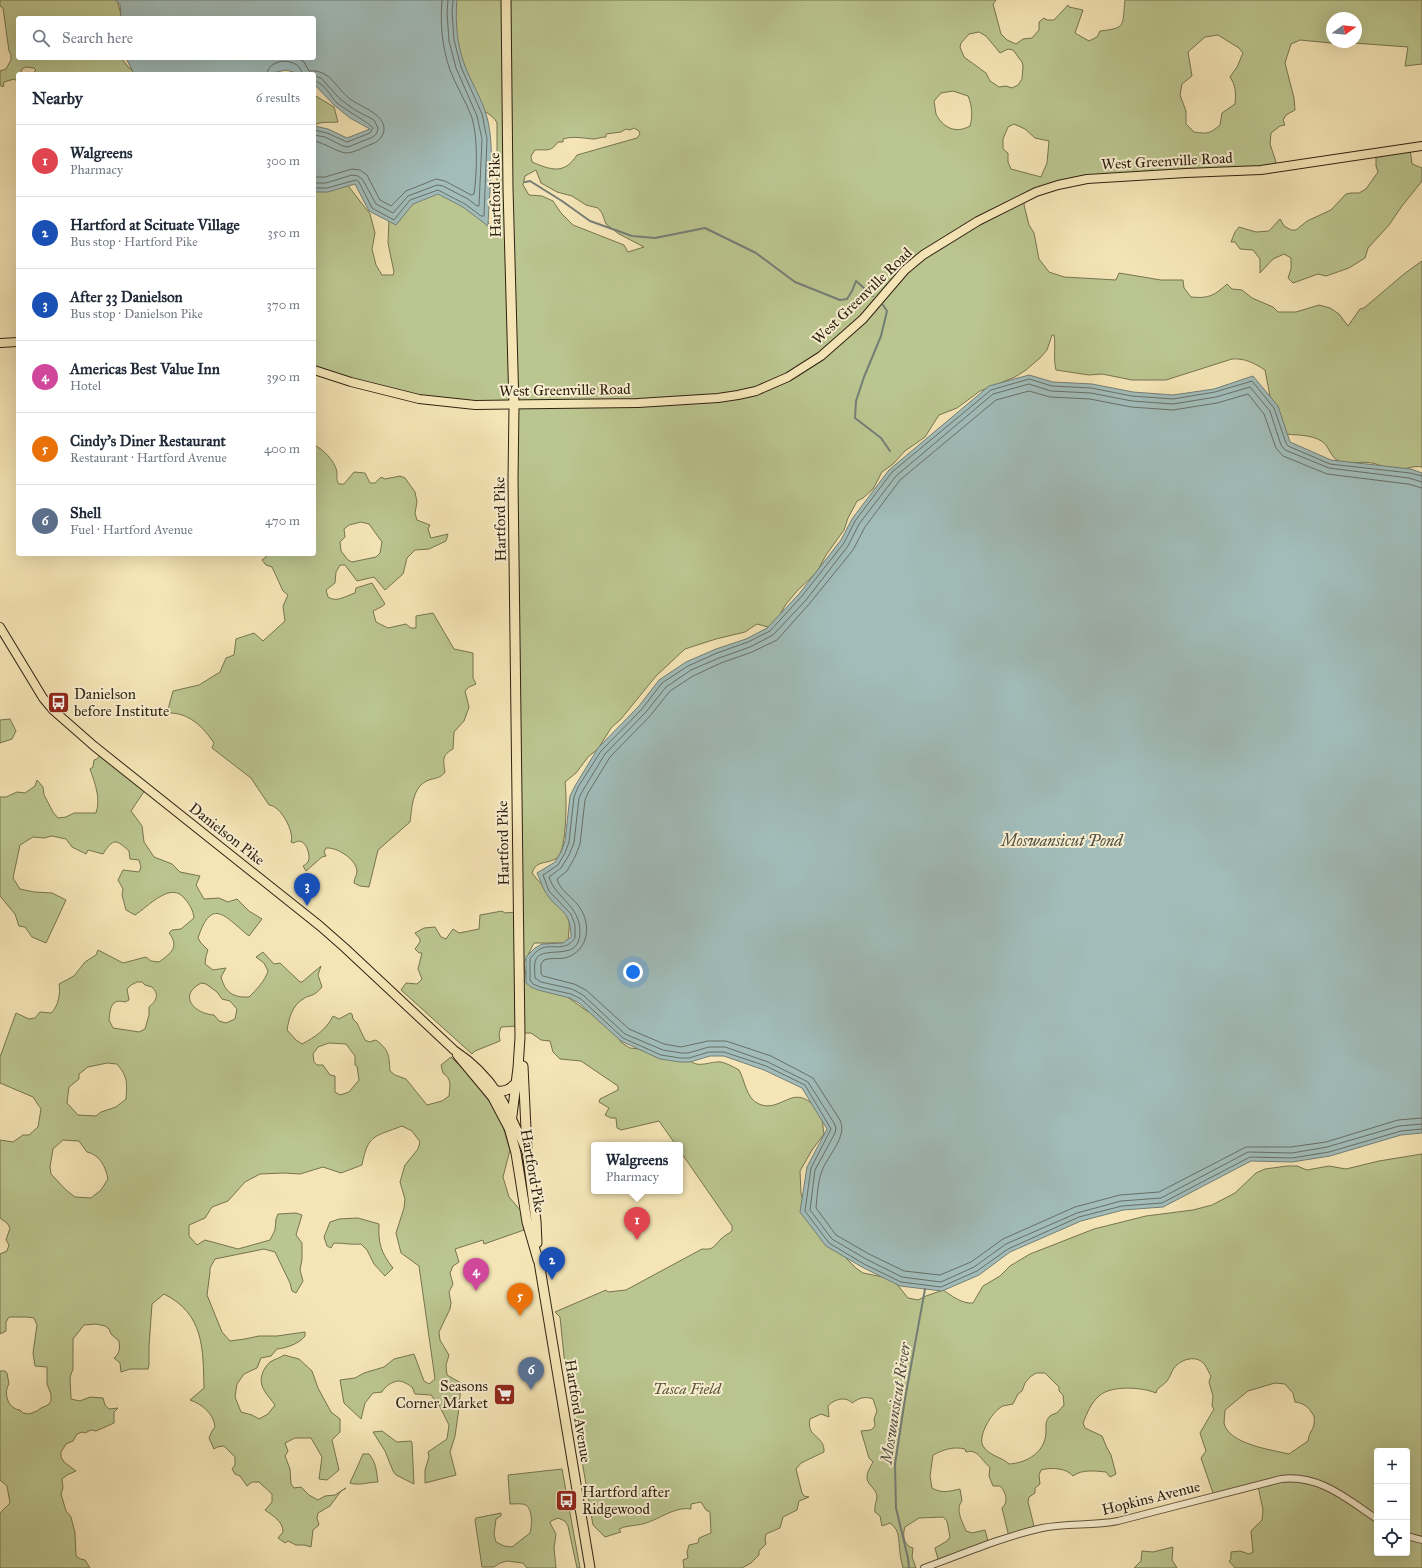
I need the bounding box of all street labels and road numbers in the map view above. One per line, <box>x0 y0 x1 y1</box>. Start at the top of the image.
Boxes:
street label: West Greenville Road <box>1101 149 1234 173</box>
street label: Hartford Pike <box>485 152 505 238</box>
street label: West Greenville Road <box>808 243 916 348</box>
street label: West Greenville Road <box>499 380 631 400</box>
street label: Hartford Pike <box>490 476 510 562</box>
street label: Danielson Pike <box>186 799 268 869</box>
street label: Hartford Pike <box>493 800 513 886</box>
street label: Hartford Pike <box>517 1128 549 1214</box>
street label: Hartford Avenue <box>561 1358 595 1464</box>
street label: Hopkins Avenue <box>1100 1477 1202 1519</box>

